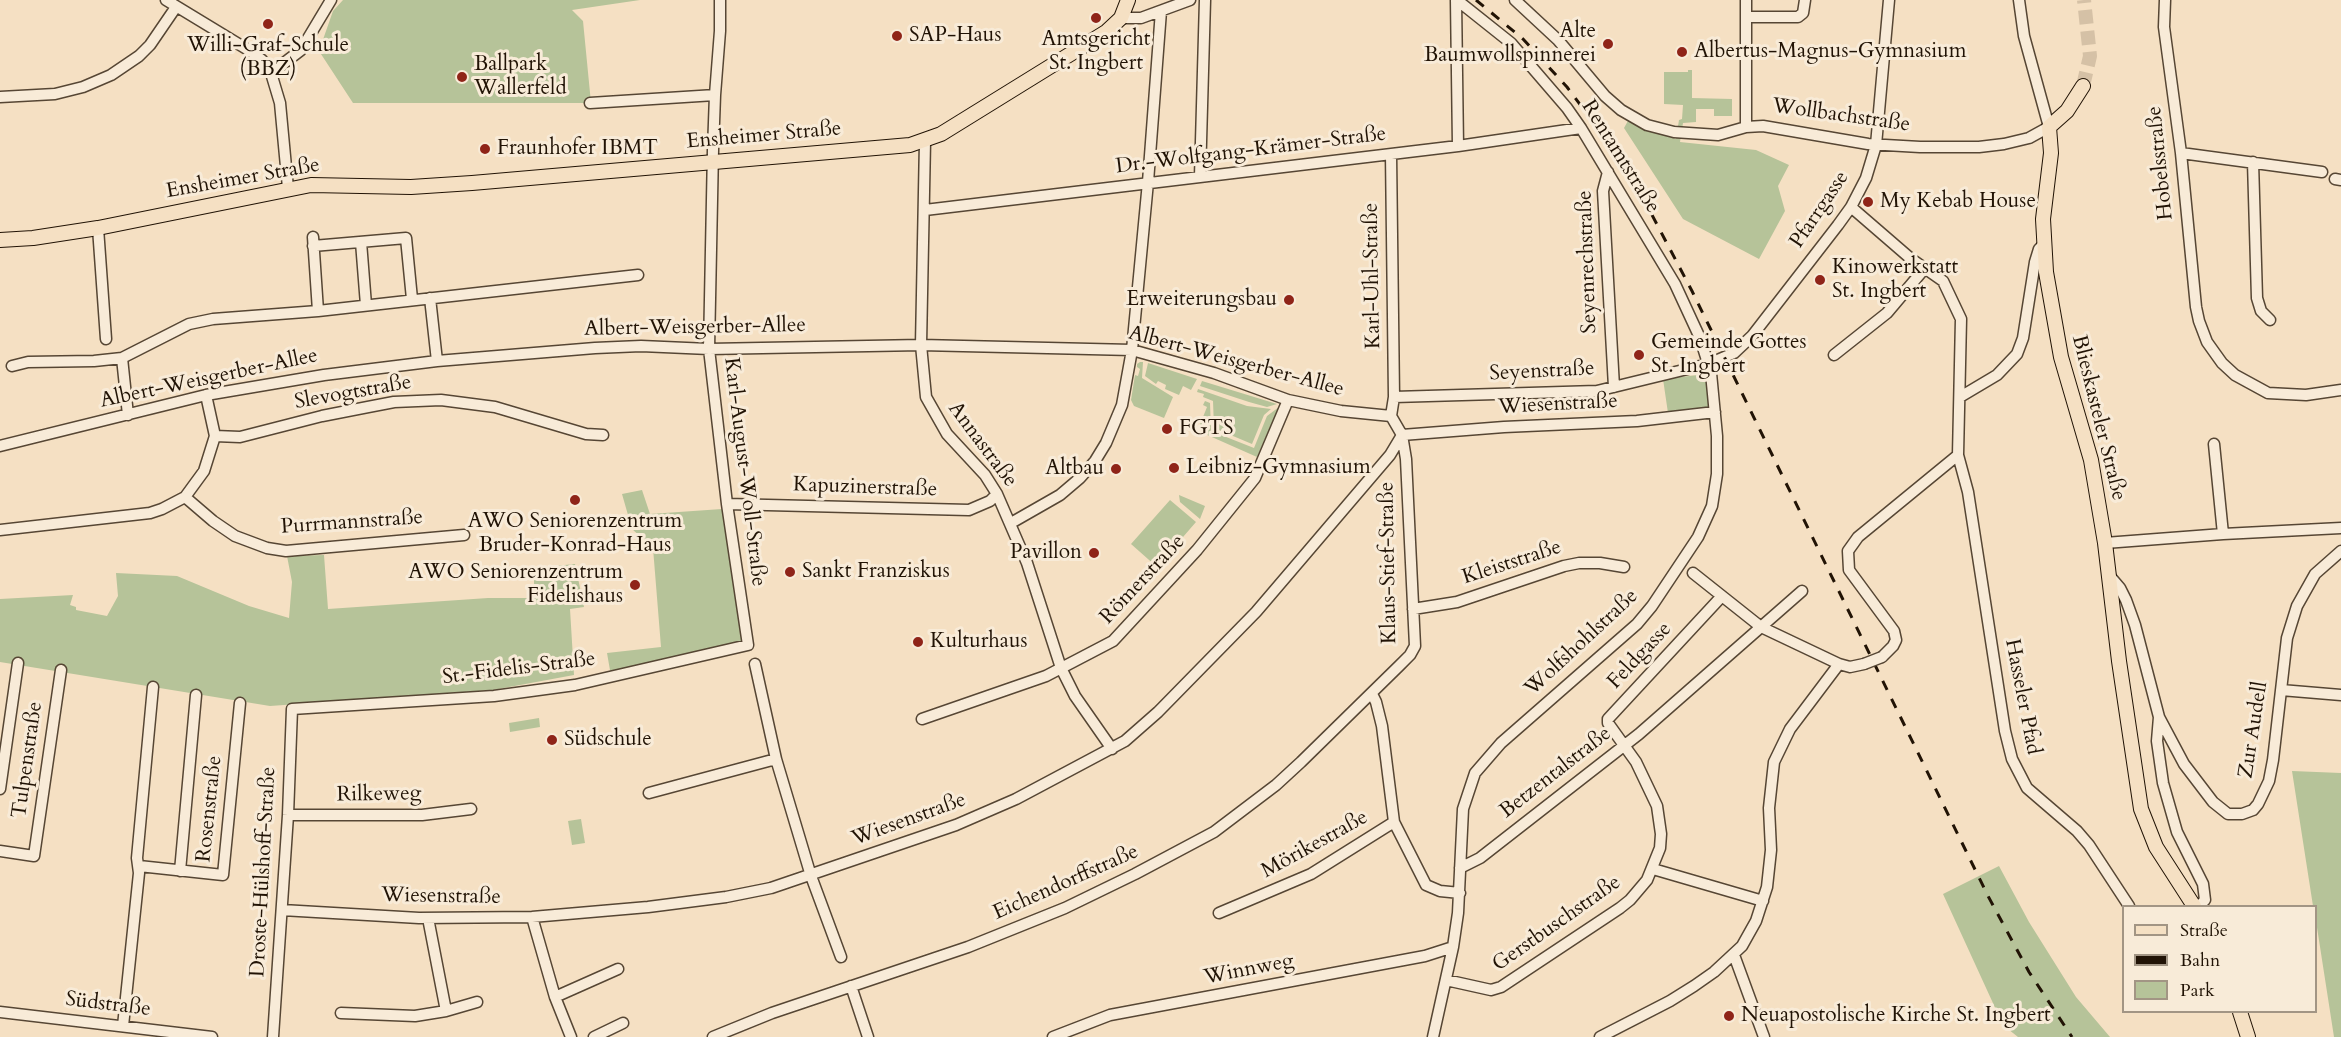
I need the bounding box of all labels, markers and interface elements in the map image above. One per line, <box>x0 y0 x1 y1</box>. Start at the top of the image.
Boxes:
marker: Amtsgericht St. Ingbert <box>1089 11 1103 25</box>
marker: Willi-Graf-Schule (BBZ) <box>261 17 275 31</box>
place label: Alte Baumwollspinnerei <box>1424 19 1596 69</box>
place label: SAP-Haus <box>909 23 1001 49</box>
place label: Amtsgericht St. Ingbert <box>1042 27 1150 77</box>
marker: SAP-Haus <box>890 29 904 43</box>
place label: Willi-Graf-Schule (BBZ) <box>187 33 349 83</box>
marker: Alte Baumwollspinnerei <box>1601 37 1615 51</box>
place label: Albertus-Magnus-Gymnasium <box>1694 39 1966 65</box>
marker: Albertus-Magnus-Gymnasium <box>1675 45 1689 59</box>
place label: Ballpark Wallerfeld <box>474 52 567 102</box>
marker: Ballpark Wallerfeld <box>455 70 469 84</box>
street label: Wollbachstraße <box>1770 94 1912 138</box>
street label: Rentamtstraße <box>1575 96 1665 218</box>
street label: Hobelsstraße <box>2142 105 2180 221</box>
street label: Ensheimer Straße <box>685 117 843 155</box>
street label: Dr.-Wolfgang-Krämer-Straße <box>1114 122 1388 180</box>
place label: Fraunhofer IBMT <box>497 136 658 162</box>
marker: Fraunhofer IBMT <box>478 142 492 156</box>
street label: Ensheimer Straße <box>164 153 322 205</box>
street label: Pfarrgasse <box>1785 167 1855 253</box>
place label: My Kebab House <box>1880 189 2036 215</box>
street label: Seyenrechstraße <box>1573 190 1603 334</box>
marker: My Kebab House <box>1861 195 1875 209</box>
street label: Karl-Uhl-Straße <box>1359 203 1387 349</box>
place label: Kinowerkstatt St. Ingbert <box>1832 255 1958 305</box>
marker: Kinowerkstatt St. Ingbert <box>1813 273 1827 287</box>
place label: Erweiterungsbau <box>1126 287 1277 313</box>
marker: Erweiterungsbau <box>1282 293 1296 307</box>
street label: Albert-Weisgerber-Allee <box>584 313 806 343</box>
street label: Albert-Weisgerber-Allee <box>1126 321 1346 403</box>
place label: Gemeinde Gottes St. Ingbert <box>1651 330 1806 380</box>
street label: Blieskasteler Straße <box>2065 333 2131 503</box>
street label: Albert-Weisgerber-Allee <box>98 344 320 414</box>
marker: Gemeinde Gottes St. Ingbert <box>1632 348 1646 362</box>
street label: Karl-August-Woll-Straße <box>717 356 771 588</box>
street label: Seyenstraße <box>1489 357 1595 387</box>
street label: Slevogtstraße <box>293 370 413 416</box>
street label: Wiesenstraße <box>1498 389 1618 421</box>
street label: Annastraße <box>942 397 1022 493</box>
place label: FGTS <box>1179 416 1234 442</box>
marker: FGTS <box>1160 422 1174 436</box>
place label: Leibniz-Gymnasium <box>1186 455 1371 481</box>
place label: Altbau <box>1045 456 1104 482</box>
marker: Leibniz-Gymnasium <box>1167 461 1181 475</box>
marker: Altbau <box>1109 462 1123 476</box>
street label: Kapuzinerstraße <box>792 473 938 503</box>
street label: Klaus-Stief-Straße <box>1375 482 1403 644</box>
marker: AWO Seniorenzentrum Bruder-Konrad-Haus <box>568 493 582 507</box>
street label: Purrmannstraße <box>280 505 424 541</box>
place label: AWO Seniorenzentrum Bruder-Konrad-Haus <box>468 509 682 559</box>
street label: Römerstraße <box>1095 530 1191 630</box>
street label: Kleiststraße <box>1459 535 1565 591</box>
place label: Pavillon <box>1010 540 1082 566</box>
marker: Pavillon <box>1087 546 1101 560</box>
place label: Sankt Franziskus <box>802 559 950 585</box>
place label: AWO Seniorenzentrum Fidelishaus <box>408 560 623 610</box>
marker: Sankt Franziskus <box>783 565 797 579</box>
marker: AWO Seniorenzentrum Fidelishaus <box>628 578 642 592</box>
street label: Wolfshohlstraße <box>1520 584 1644 702</box>
street label: Feldgasse <box>1603 617 1677 695</box>
place label: Kulturhaus <box>930 629 1027 655</box>
marker: Kulturhaus <box>911 635 925 649</box>
street label: Hasseler Pfad <box>1998 637 2046 757</box>
street label: St.-Fidelis-Straße <box>441 647 597 691</box>
street label: Zur Audell <box>2234 680 2274 780</box>
street label: Tulpenstraße <box>7 700 49 820</box>
street label: Betzentalstraße <box>1495 722 1617 824</box>
place label: Südschule <box>564 727 652 753</box>
marker: Südschule <box>545 733 559 747</box>
street label: Rosenstraße <box>192 755 228 863</box>
street label: Droste-Hülshoff-Straße <box>246 766 282 978</box>
street label: Rilkeweg <box>336 782 422 808</box>
street label: Wiesenstraße <box>849 788 969 852</box>
street label: Mörikestraße <box>1257 805 1373 885</box>
street label: Eichendorffstraße <box>989 840 1143 926</box>
street label: Gerstbuschstraße <box>1488 870 1626 978</box>
street label: Wiesenstraße <box>381 883 501 911</box>
legend <box>2122 905 2317 1013</box>
text: Straße <box>2180 918 2228 943</box>
text: Bahn <box>2180 948 2220 973</box>
street label: Winnweg <box>1202 949 1296 991</box>
text: Park <box>2180 978 2215 1003</box>
street label: Südstraße <box>64 987 152 1023</box>
place label: Neuapostolische Kirche St. Ingbert <box>1741 1003 2051 1029</box>
marker: Neuapostolische Kirche St. Ingbert <box>1722 1009 1736 1023</box>

